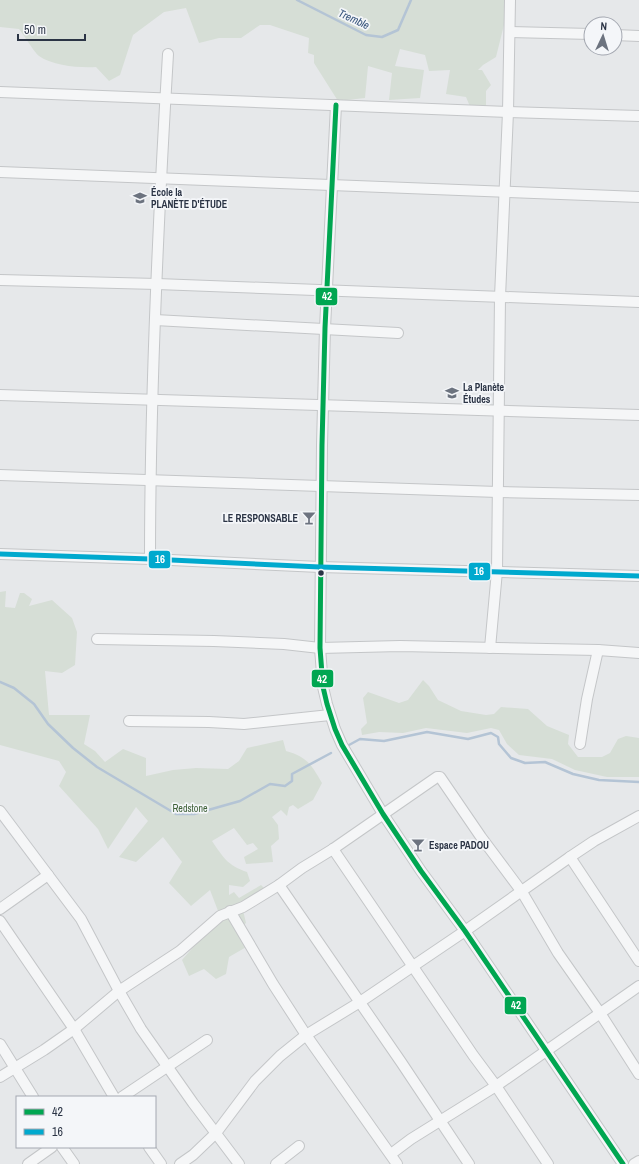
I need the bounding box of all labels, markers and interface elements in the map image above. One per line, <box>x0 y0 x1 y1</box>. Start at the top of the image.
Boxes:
water label: Tremble <box>336 6 372 32</box>
scale bar <box>18 16 85 42</box>
north arrow <box>583 16 623 56</box>
text: N <box>600 19 607 33</box>
text: 50 m <box>24 22 46 38</box>
place label: École la PLANÈTE D'ÉTUDE <box>151 186 228 211</box>
school or university icon: École la PLANÈTE D'ÉTUDE <box>132 190 148 206</box>
line badge: 42 <box>315 287 338 306</box>
text: 42 <box>322 289 332 303</box>
place label: La Planète Études <box>463 381 504 406</box>
school or university icon: La Planète Études <box>444 385 460 401</box>
bar icon: LE RESPONSABLE <box>301 510 317 526</box>
place label: LE RESPONSABLE <box>223 512 299 525</box>
line badge: 16 <box>148 550 171 569</box>
text: 16 <box>155 552 165 566</box>
line badge: 16 <box>468 562 491 581</box>
text: 16 <box>474 564 484 578</box>
unlabelled marker <box>316 568 326 578</box>
line badge: 42 <box>311 669 334 688</box>
text: 42 <box>317 672 327 686</box>
park label: Redstone <box>172 802 208 815</box>
bar icon: Espace PADOU <box>410 837 426 853</box>
place label: Espace PADOU <box>429 839 489 852</box>
line badge: 42 <box>504 996 527 1015</box>
text: 42 <box>511 998 521 1012</box>
legend <box>16 1096 156 1148</box>
text: 42 <box>52 1104 63 1120</box>
text: 16 <box>52 1124 63 1140</box>

